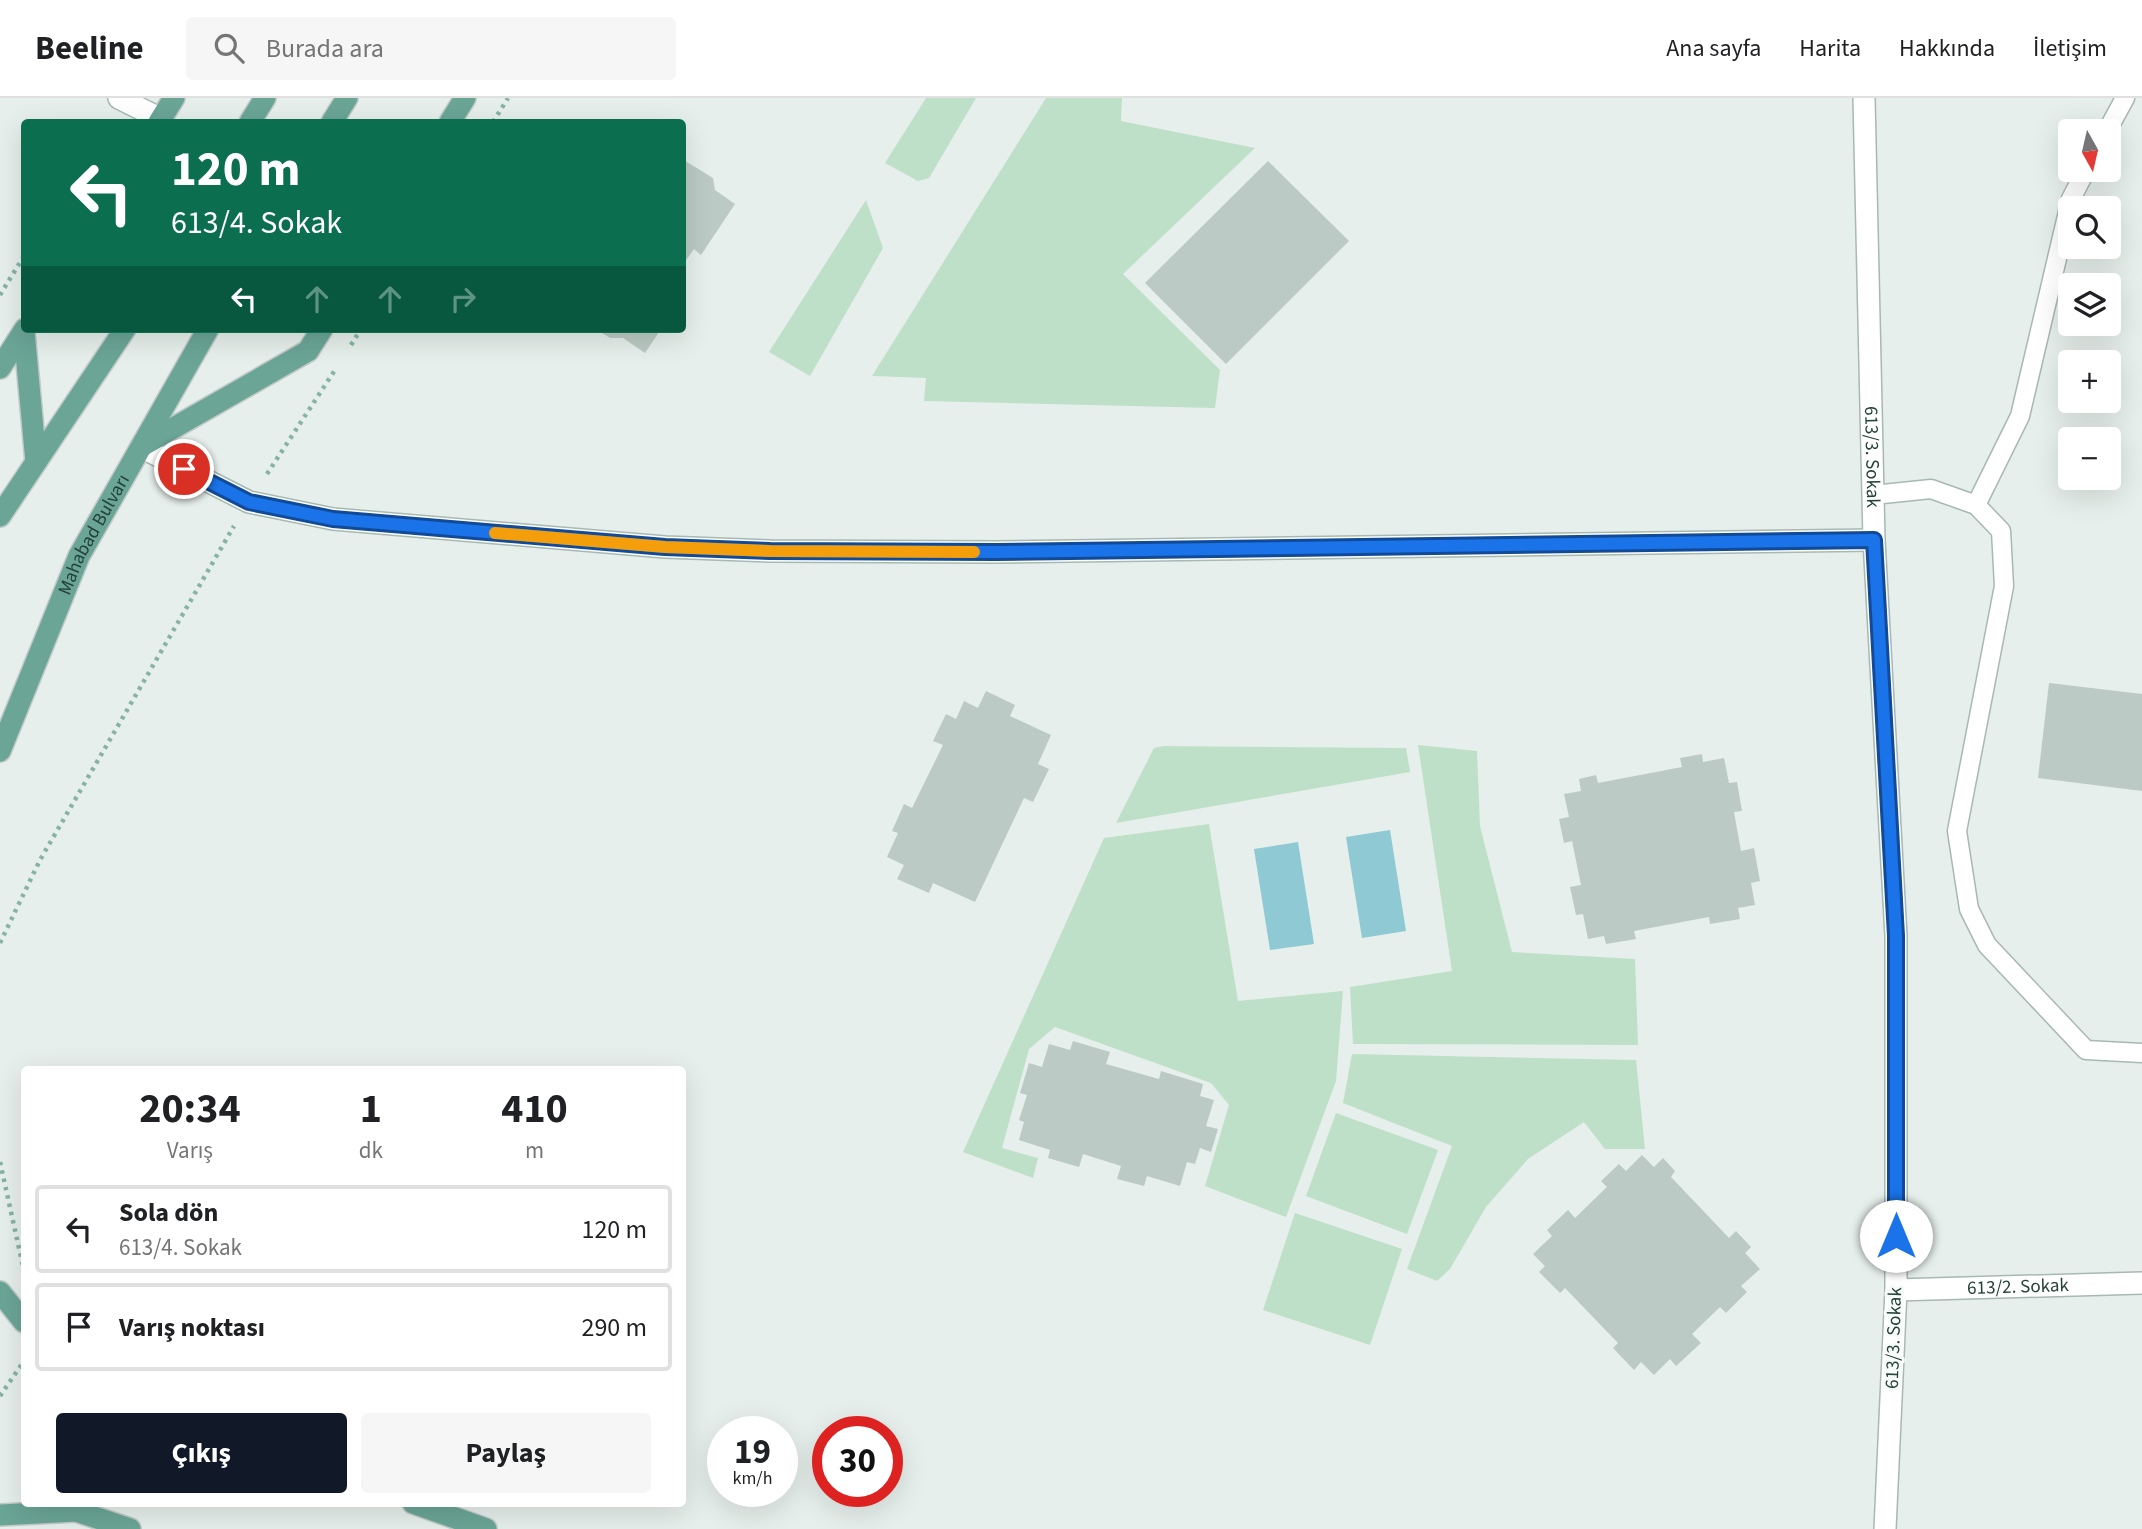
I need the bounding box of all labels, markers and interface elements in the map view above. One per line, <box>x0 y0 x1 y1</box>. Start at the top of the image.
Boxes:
search box <box>186 17 676 80</box>
text: Beeline <box>35 25 144 72</box>
icon: search <box>210 29 248 67</box>
text: Burada ara <box>266 30 384 67</box>
text: Ana sayfa <box>1666 31 1761 66</box>
text: Harita <box>1799 31 1861 66</box>
text: Hakkında <box>1899 31 1995 66</box>
text: İletişim <box>2033 31 2107 66</box>
north arrow <box>2058 119 2121 182</box>
map controls <box>2058 119 2121 490</box>
text: 120 m <box>171 135 300 205</box>
icon: left <box>56 147 147 238</box>
button: search <box>2058 196 2121 259</box>
text: 613/4. Sokak <box>171 200 342 246</box>
button: layers <box>2058 273 2121 336</box>
icon: left <box>225 280 263 318</box>
icon: ahead <box>298 280 336 318</box>
icon: ahead <box>371 280 409 318</box>
icon: right <box>444 280 482 318</box>
button: + <box>2058 350 2121 413</box>
street label: 613/3. Sokak <box>1857 406 1887 509</box>
button: − <box>2058 427 2121 490</box>
pin <box>154 439 214 499</box>
icon: arrive <box>165 450 203 488</box>
street label: Mahabad Bulvarı <box>51 469 136 599</box>
text: 20:34 <box>139 1079 241 1139</box>
text: 1 <box>360 1079 382 1139</box>
text: 410 <box>501 1079 568 1139</box>
text: Varış <box>167 1134 213 1167</box>
text: dk <box>359 1134 383 1167</box>
text: m <box>525 1134 544 1167</box>
text: Sola dön <box>119 1194 218 1231</box>
position arrow <box>1859 1199 1933 1273</box>
icon: left <box>60 1210 98 1248</box>
text: 120 m <box>581 1211 647 1248</box>
text: 613/4. Sokak <box>119 1231 242 1264</box>
street label: 613/2. Sokak <box>1967 1272 2070 1301</box>
street label: 613/3. Sokak <box>1879 1286 1909 1389</box>
icon: arrive <box>60 1308 98 1346</box>
text: Varış noktası <box>119 1309 265 1346</box>
text: 290 m <box>581 1309 647 1346</box>
button: Çıkış <box>56 1413 347 1493</box>
button: Paylaş <box>361 1413 651 1493</box>
speed limit sign: 30 <box>812 1416 903 1507</box>
text: 19 <box>734 1427 771 1477</box>
text: km/h <box>733 1466 772 1491</box>

